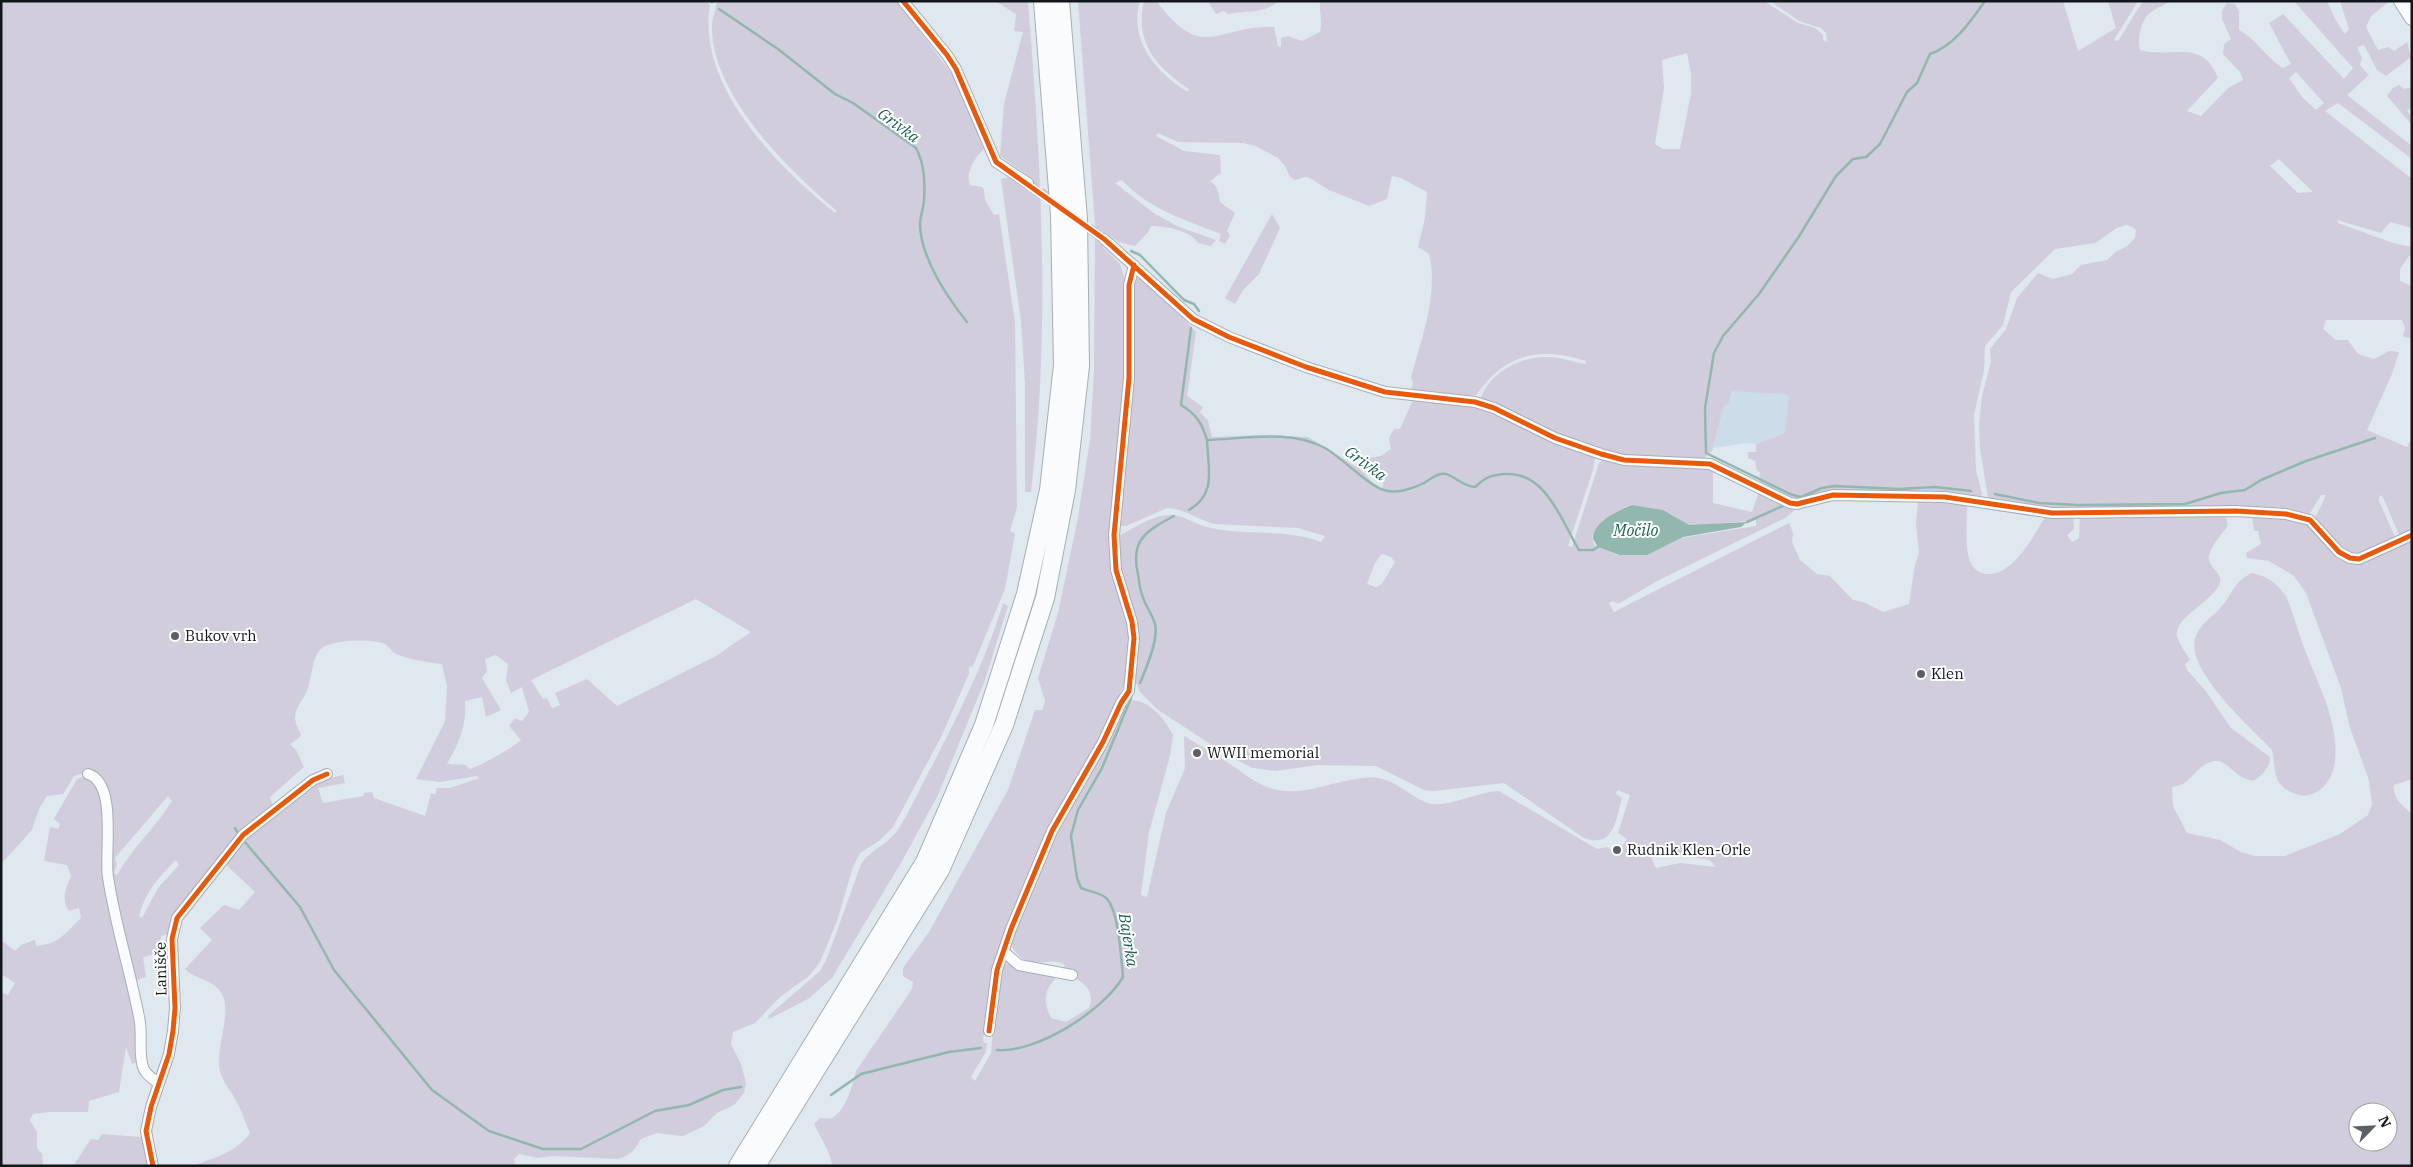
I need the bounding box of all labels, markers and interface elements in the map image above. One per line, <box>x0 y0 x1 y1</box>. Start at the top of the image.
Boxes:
water label: Grivka <box>874 103 924 147</box>
water label: Grivka <box>1341 441 1391 485</box>
water label: Močilo <box>1613 520 1658 540</box>
place label: Bukov vrh <box>185 626 257 645</box>
marker: Bukov vrh <box>169 630 181 642</box>
place label: Klen <box>1931 664 1964 683</box>
marker: Klen <box>1915 668 1927 680</box>
place label: WWII memorial <box>1207 743 1319 762</box>
marker: WWII memorial <box>1191 747 1203 759</box>
place label: Rudnik Klen-Orle <box>1627 840 1751 859</box>
marker: Rudnik Klen-Orle <box>1611 844 1623 856</box>
water label: Bajerka <box>1115 911 1143 969</box>
street label: Lanišče <box>151 942 170 996</box>
north arrow <box>2348 1102 2398 1152</box>
text: N <box>2374 1113 2395 1130</box>

